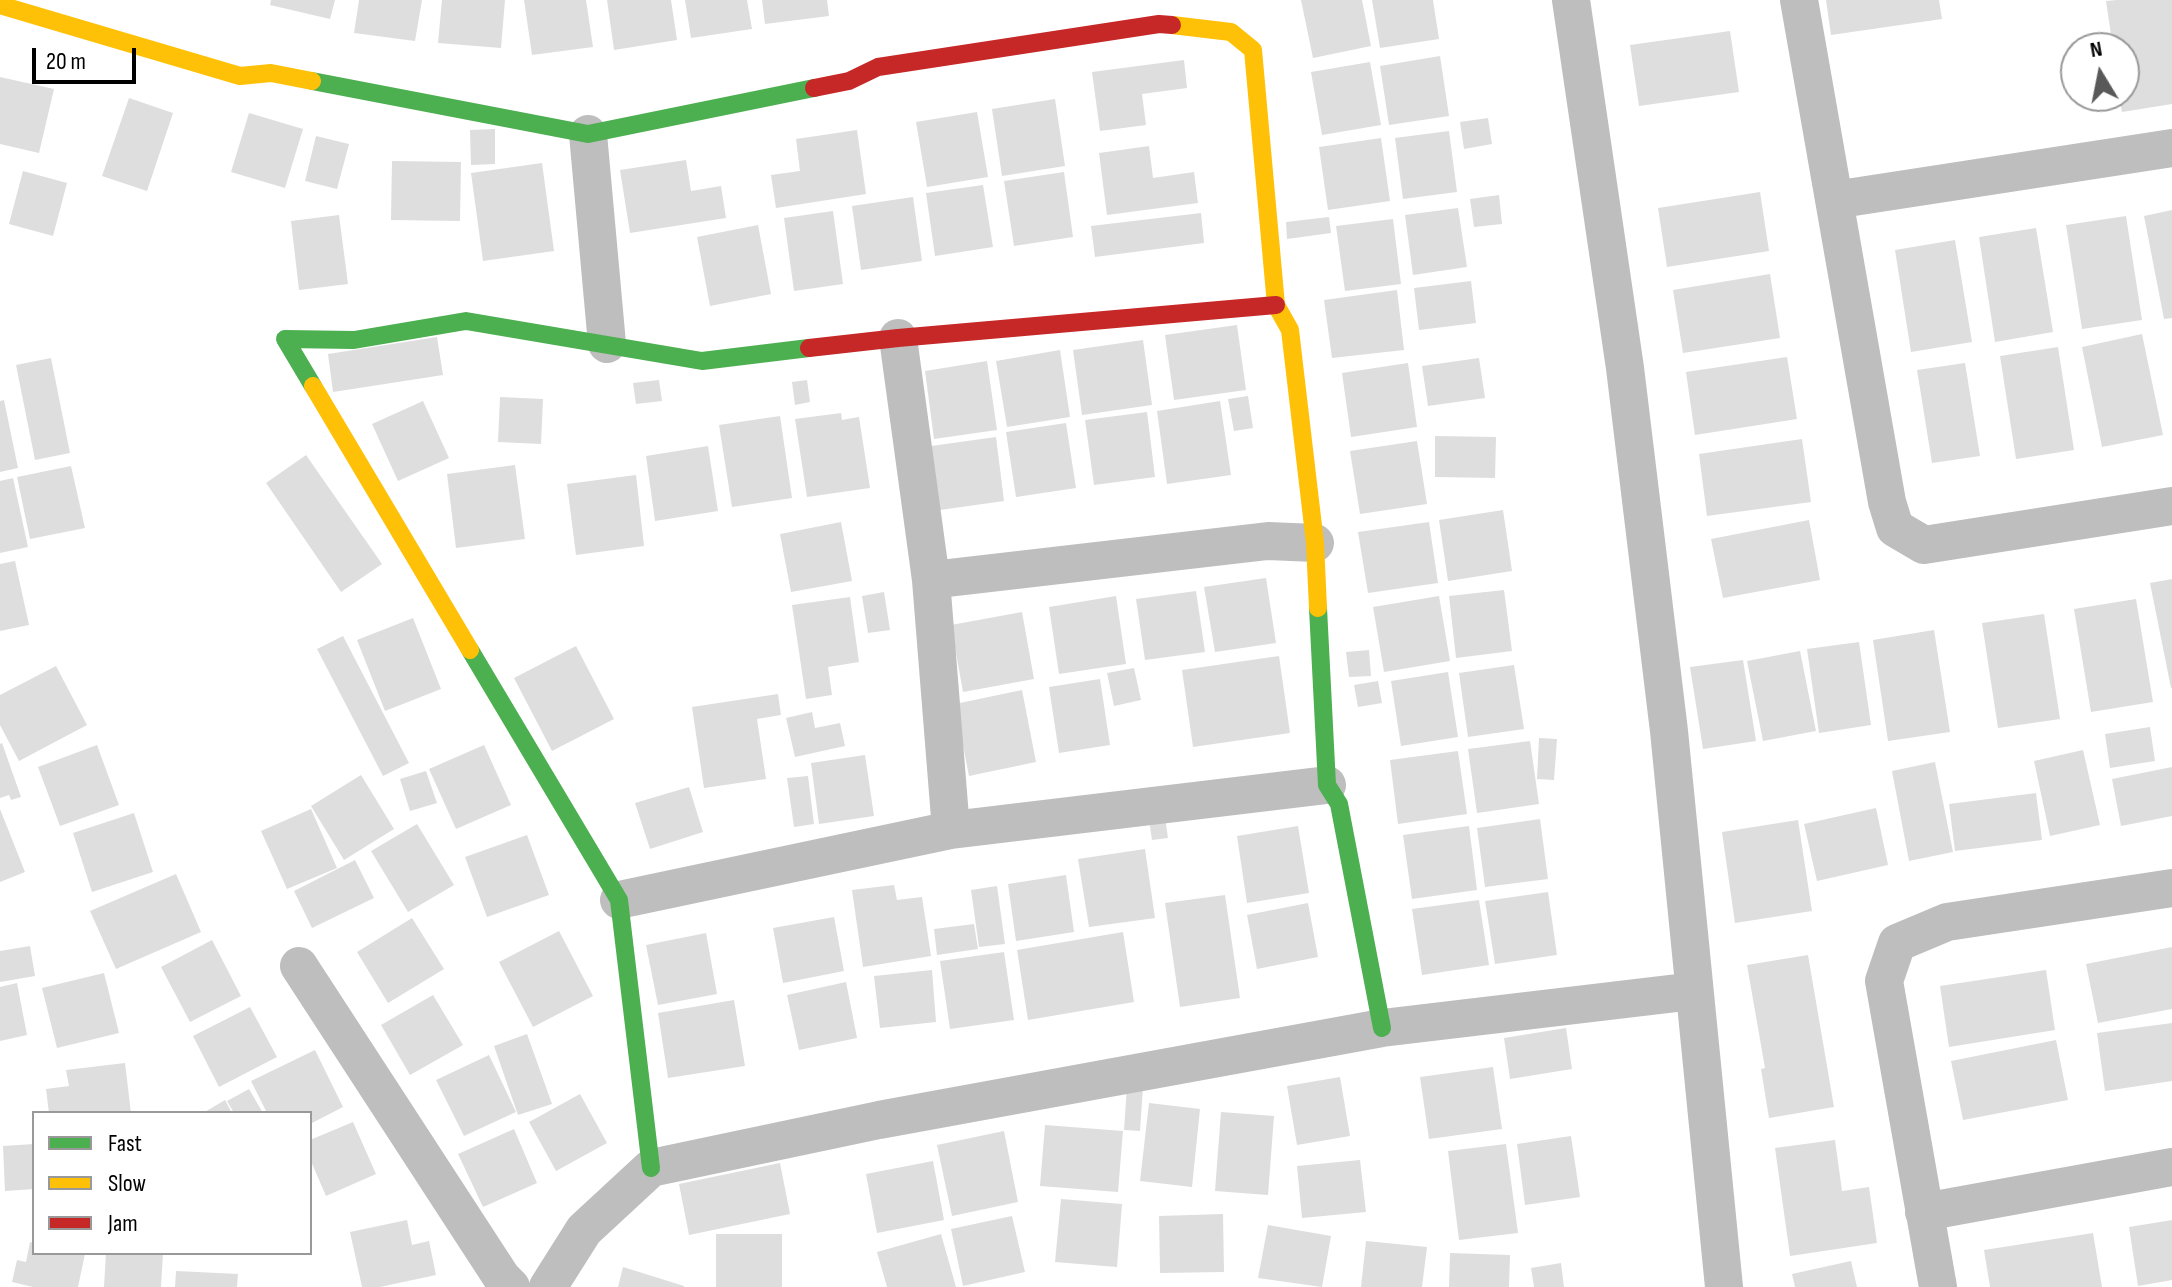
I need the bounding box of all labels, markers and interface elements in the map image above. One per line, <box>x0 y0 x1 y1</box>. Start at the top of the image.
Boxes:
scale bar <box>36 32 140 82</box>
north arrow <box>2060 32 2140 112</box>
text: N <box>2088 36 2104 64</box>
text: 20 m <box>46 47 86 76</box>
legend <box>32 1111 312 1255</box>
text: Fast <box>108 1129 142 1158</box>
text: Slow <box>108 1169 146 1198</box>
text: Jam <box>108 1209 138 1238</box>

